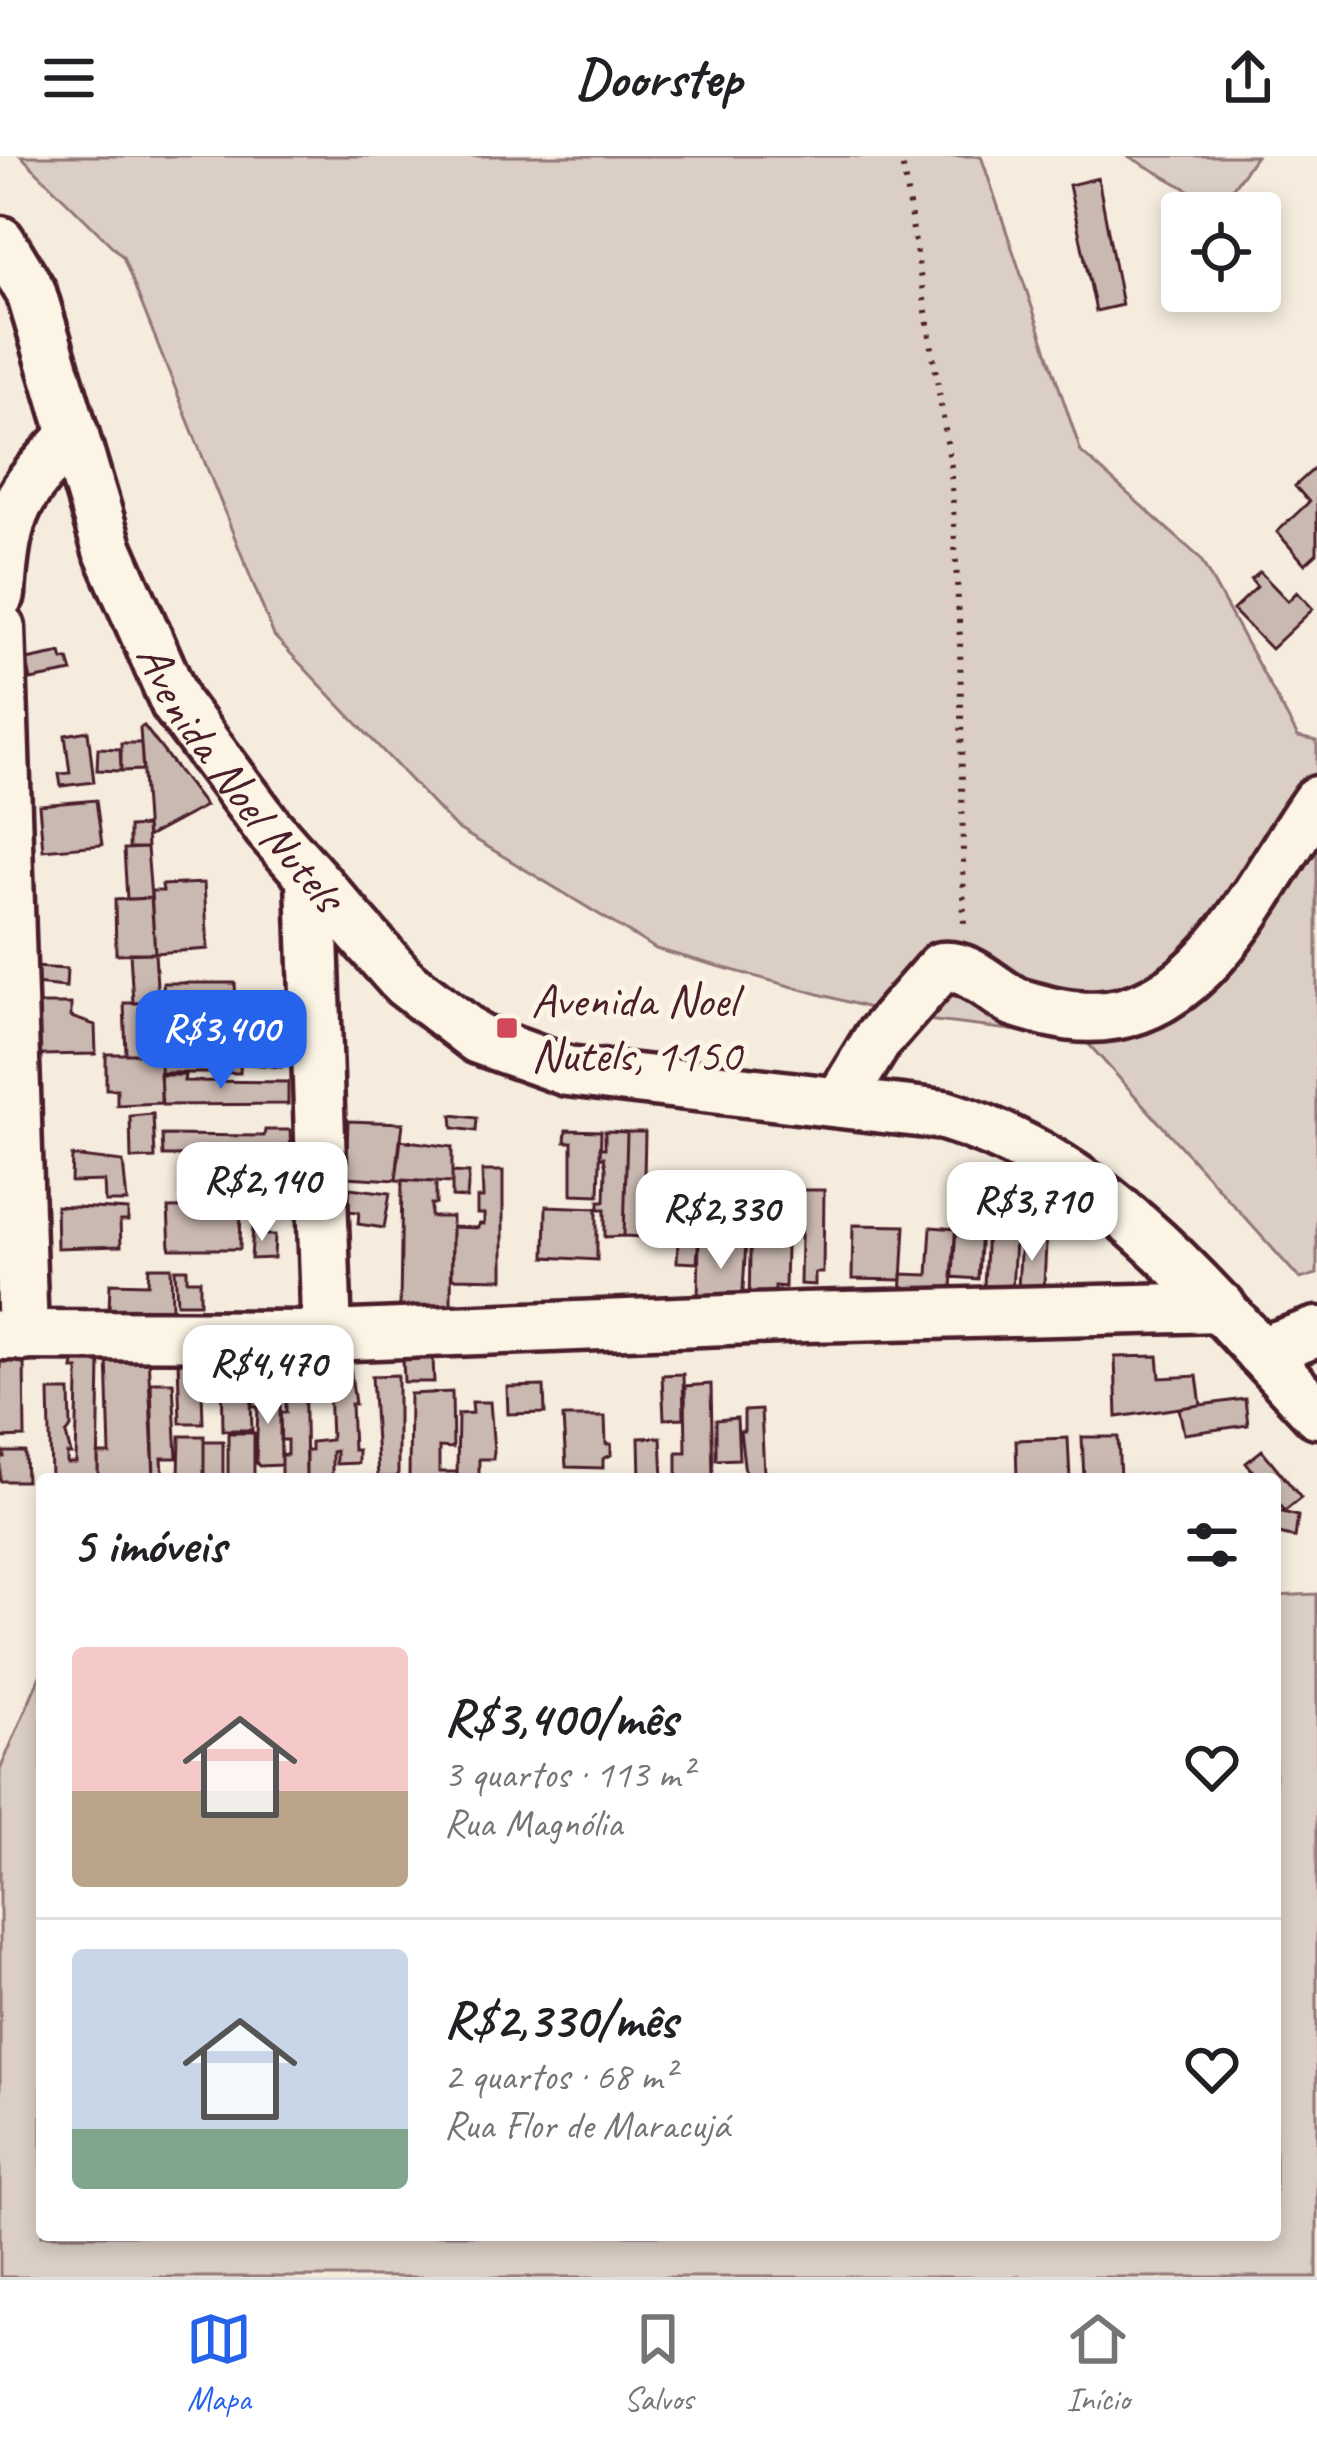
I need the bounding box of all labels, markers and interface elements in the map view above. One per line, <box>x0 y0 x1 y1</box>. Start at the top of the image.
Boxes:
text: Doorstep <box>576 44 742 112</box>
icon: menu <box>36 45 102 111</box>
icon: share <box>1215 45 1281 111</box>
map controls <box>1161 192 1281 312</box>
button: locate <box>1161 192 1281 312</box>
street label: Avenida Noel Nutels <box>123 635 361 927</box>
place label: Avenida Noel Nutels, 1150 <box>531 970 744 1085</box>
pin: R$3,400 <box>110 990 332 1092</box>
text: R$3,400 <box>163 1004 279 1053</box>
marker: Avenida Noel Nutels, 1150 <box>494 1015 520 1041</box>
pin: R$2,140 <box>151 1142 373 1244</box>
text: R$2,140 <box>204 1156 320 1205</box>
pin: R$3,710 <box>921 1162 1143 1264</box>
pin: R$2,330 <box>610 1170 832 1272</box>
text: R$3,710 <box>974 1176 1090 1225</box>
text: R$2,330 <box>663 1184 779 1233</box>
pin: R$4,470 <box>157 1325 379 1427</box>
text: R$4,470 <box>210 1339 326 1388</box>
icon: filters <box>1179 1512 1245 1578</box>
text: 5 imóveis <box>72 1513 225 1577</box>
text: R$3,400/mês <box>444 1686 677 1750</box>
icon: home <box>168 1695 312 1839</box>
icon: heart <box>1179 1734 1245 1800</box>
text: 3 quartos · 113 m² <box>444 1750 692 1799</box>
text: Rua Magnólia <box>444 1799 622 1848</box>
text: R$2,330/mês <box>444 1988 677 2052</box>
icon: home <box>168 1997 312 2141</box>
icon: heart <box>1179 2036 1245 2102</box>
text: 2 quartos · 68 m² <box>444 2052 674 2101</box>
text: Rua Flor de Maracujá <box>444 2101 730 2150</box>
tab: Mapa <box>186 2306 252 2420</box>
tab: Salvos <box>624 2306 693 2420</box>
tab: Início <box>1065 2306 1131 2420</box>

